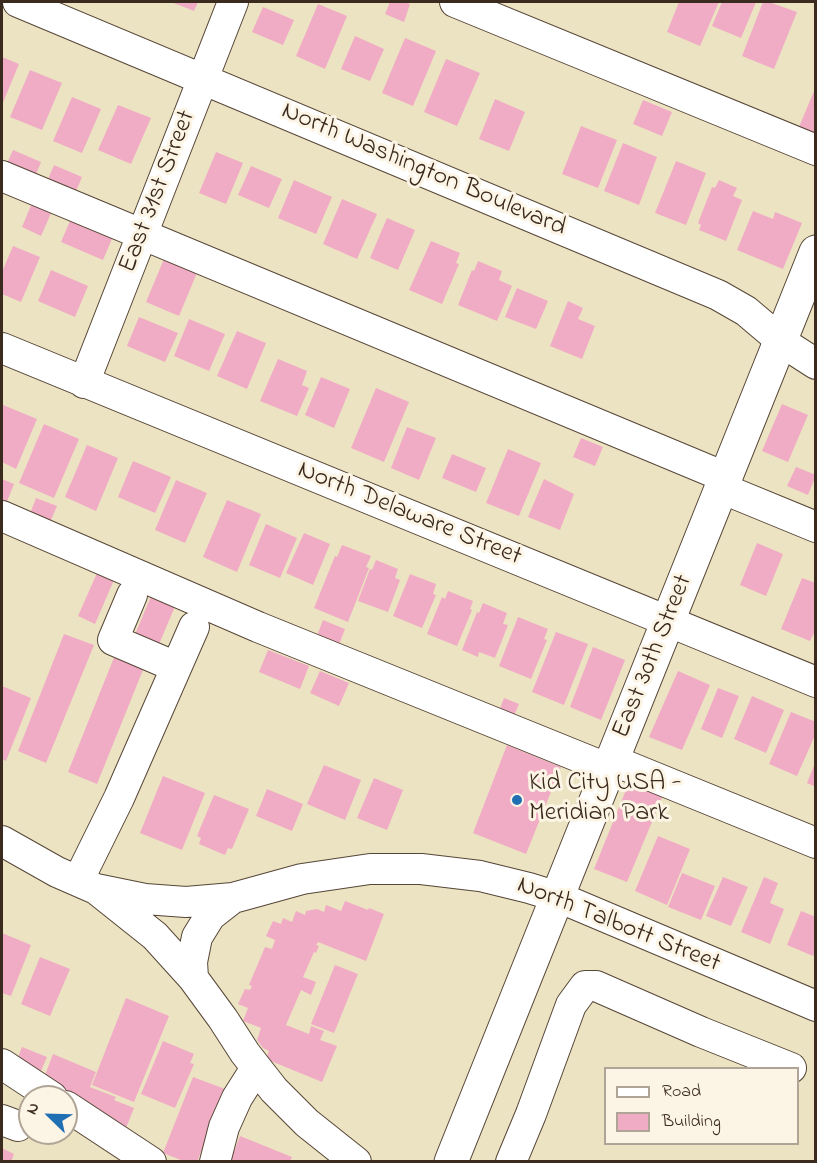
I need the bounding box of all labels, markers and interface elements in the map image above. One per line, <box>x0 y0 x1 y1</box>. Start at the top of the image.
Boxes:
street label: North Washington Boulevard <box>276 97 570 245</box>
street label: East 31st Street <box>114 106 204 278</box>
street label: North Delaware Street <box>293 456 525 574</box>
street label: East 30th Street <box>607 571 701 743</box>
place label: Kid City USA - Meridian Park <box>529 769 681 831</box>
marker: Kid City USA - Meridian Park <box>510 793 524 807</box>
street label: North Talbott Street <box>512 871 724 981</box>
legend <box>604 1067 799 1145</box>
text: Road <box>662 1079 701 1105</box>
north arrow <box>18 1085 78 1145</box>
text: N <box>20 1099 46 1118</box>
text: Building <box>662 1109 721 1135</box>

